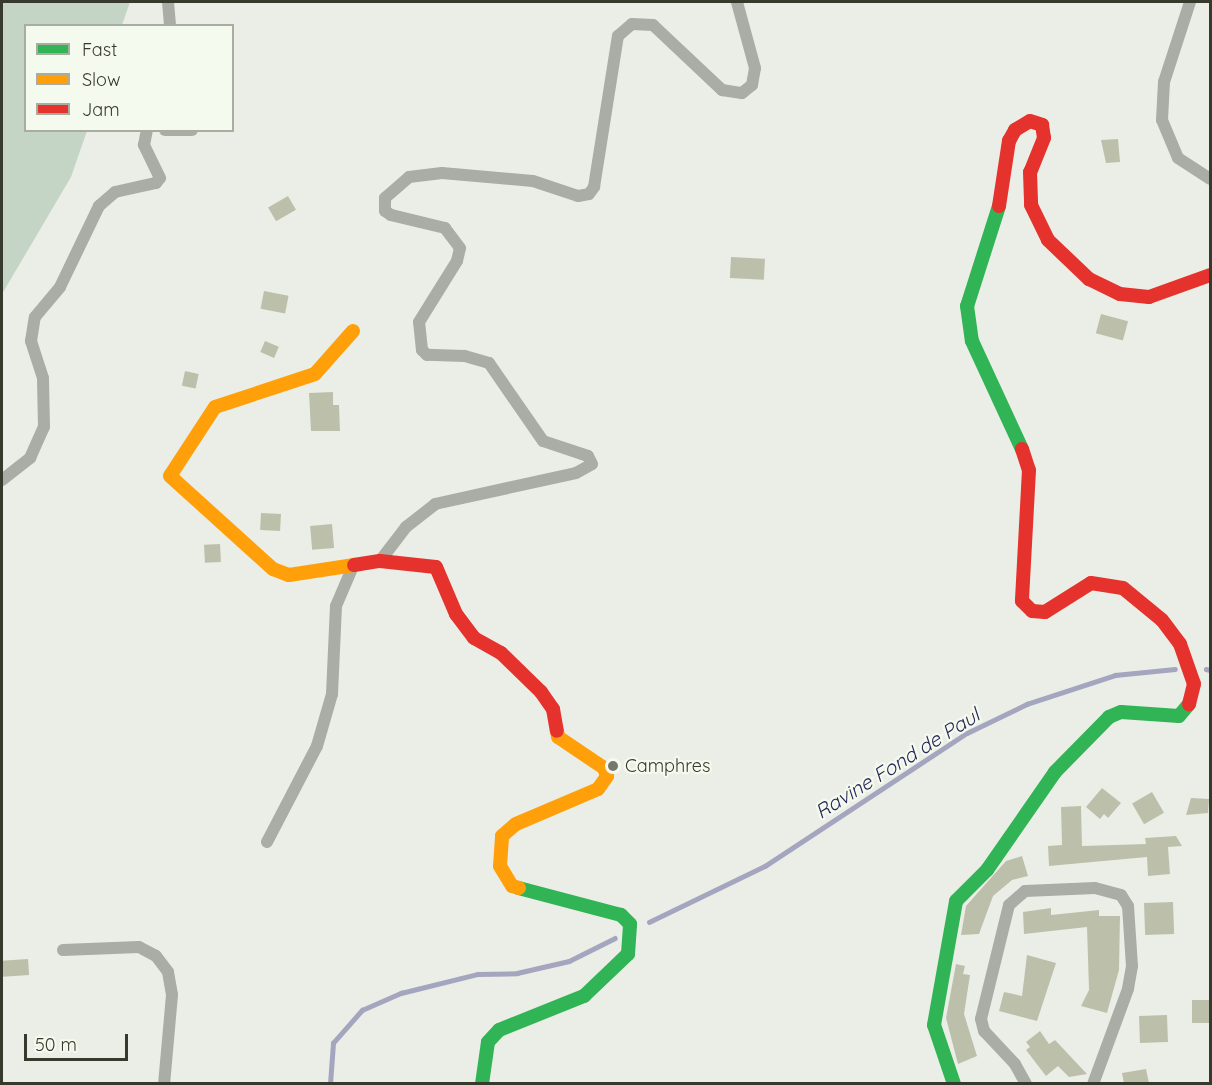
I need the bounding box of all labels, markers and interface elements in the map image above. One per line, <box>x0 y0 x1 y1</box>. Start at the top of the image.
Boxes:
legend <box>24 24 234 132</box>
text: Fast <box>82 38 117 61</box>
text: Slow <box>82 68 120 91</box>
text: Jam <box>82 98 120 121</box>
water label: Ravine Fond de Paul <box>810 703 984 823</box>
place label: Camphres <box>625 755 710 777</box>
marker: Camphres <box>606 759 620 773</box>
scale bar <box>27 1022 130 1060</box>
text: 50 m <box>35 1033 77 1056</box>

